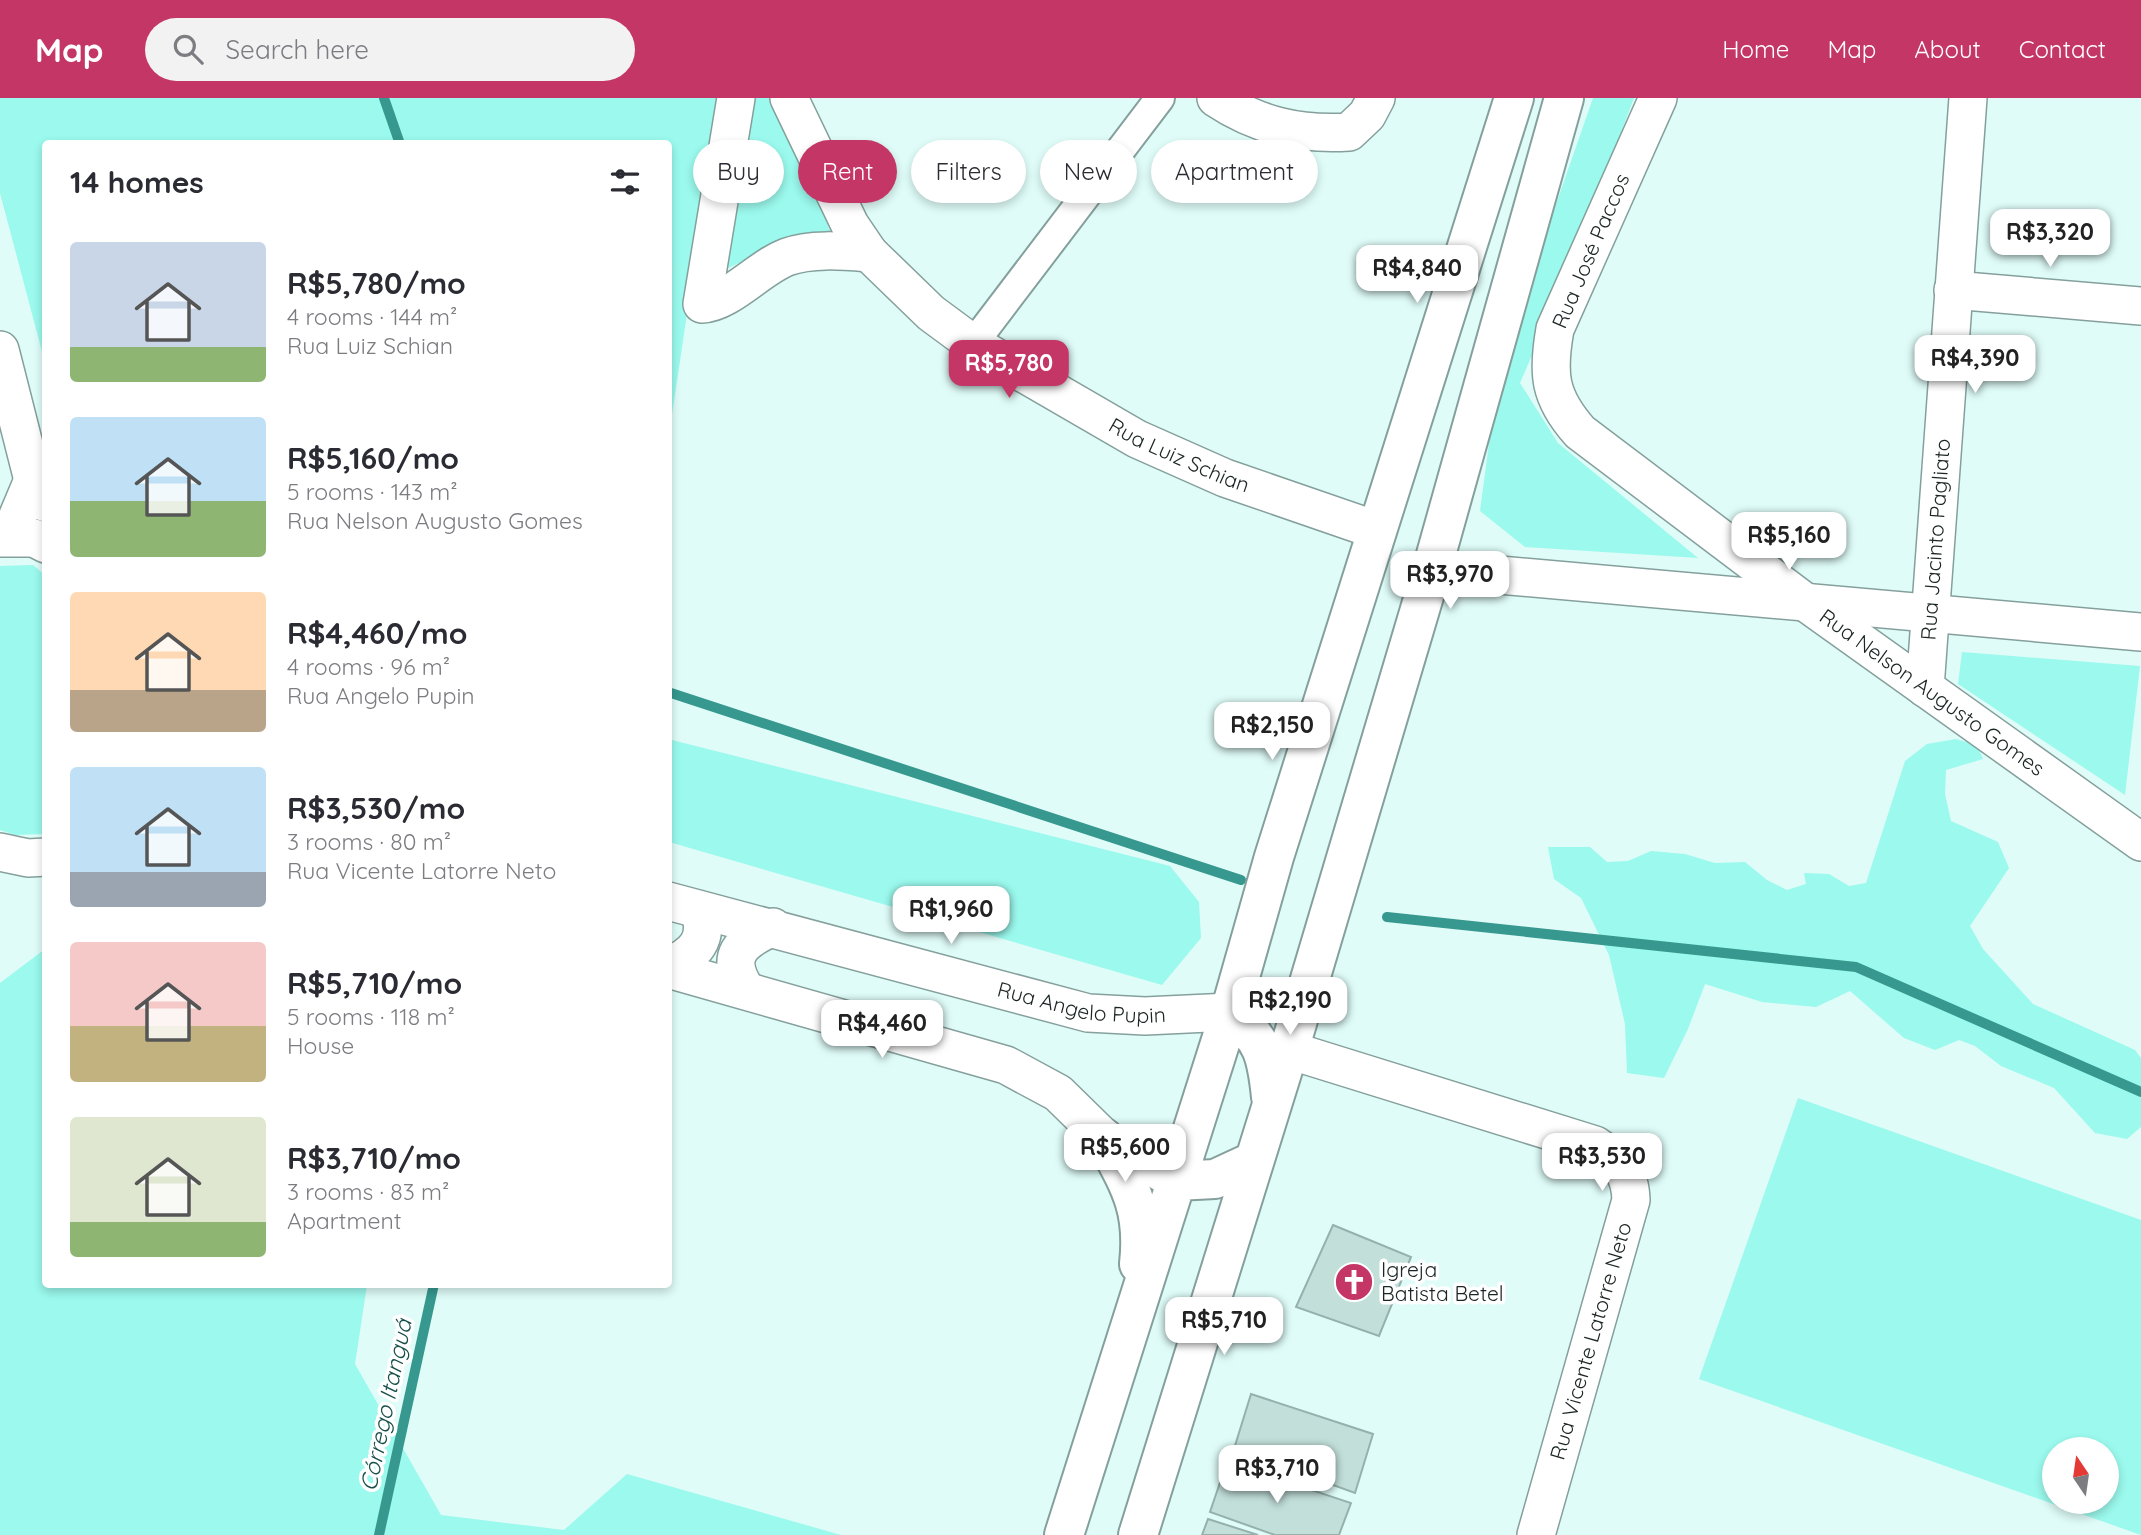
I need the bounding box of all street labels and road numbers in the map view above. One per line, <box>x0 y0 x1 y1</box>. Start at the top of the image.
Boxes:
street label: Rua José Paccos <box>1546 169 1634 332</box>
street label: Rua Luiz Schian <box>1104 412 1253 497</box>
street label: Rua Jacinto Pagliato <box>1915 438 1955 641</box>
street label: Rua Nelson Augusto Gomes <box>1815 603 2050 781</box>
street label: Rua Angelo Pupin <box>995 975 1166 1028</box>
street label: Rua Vicente Latorre Neto <box>1544 1219 1636 1463</box>

